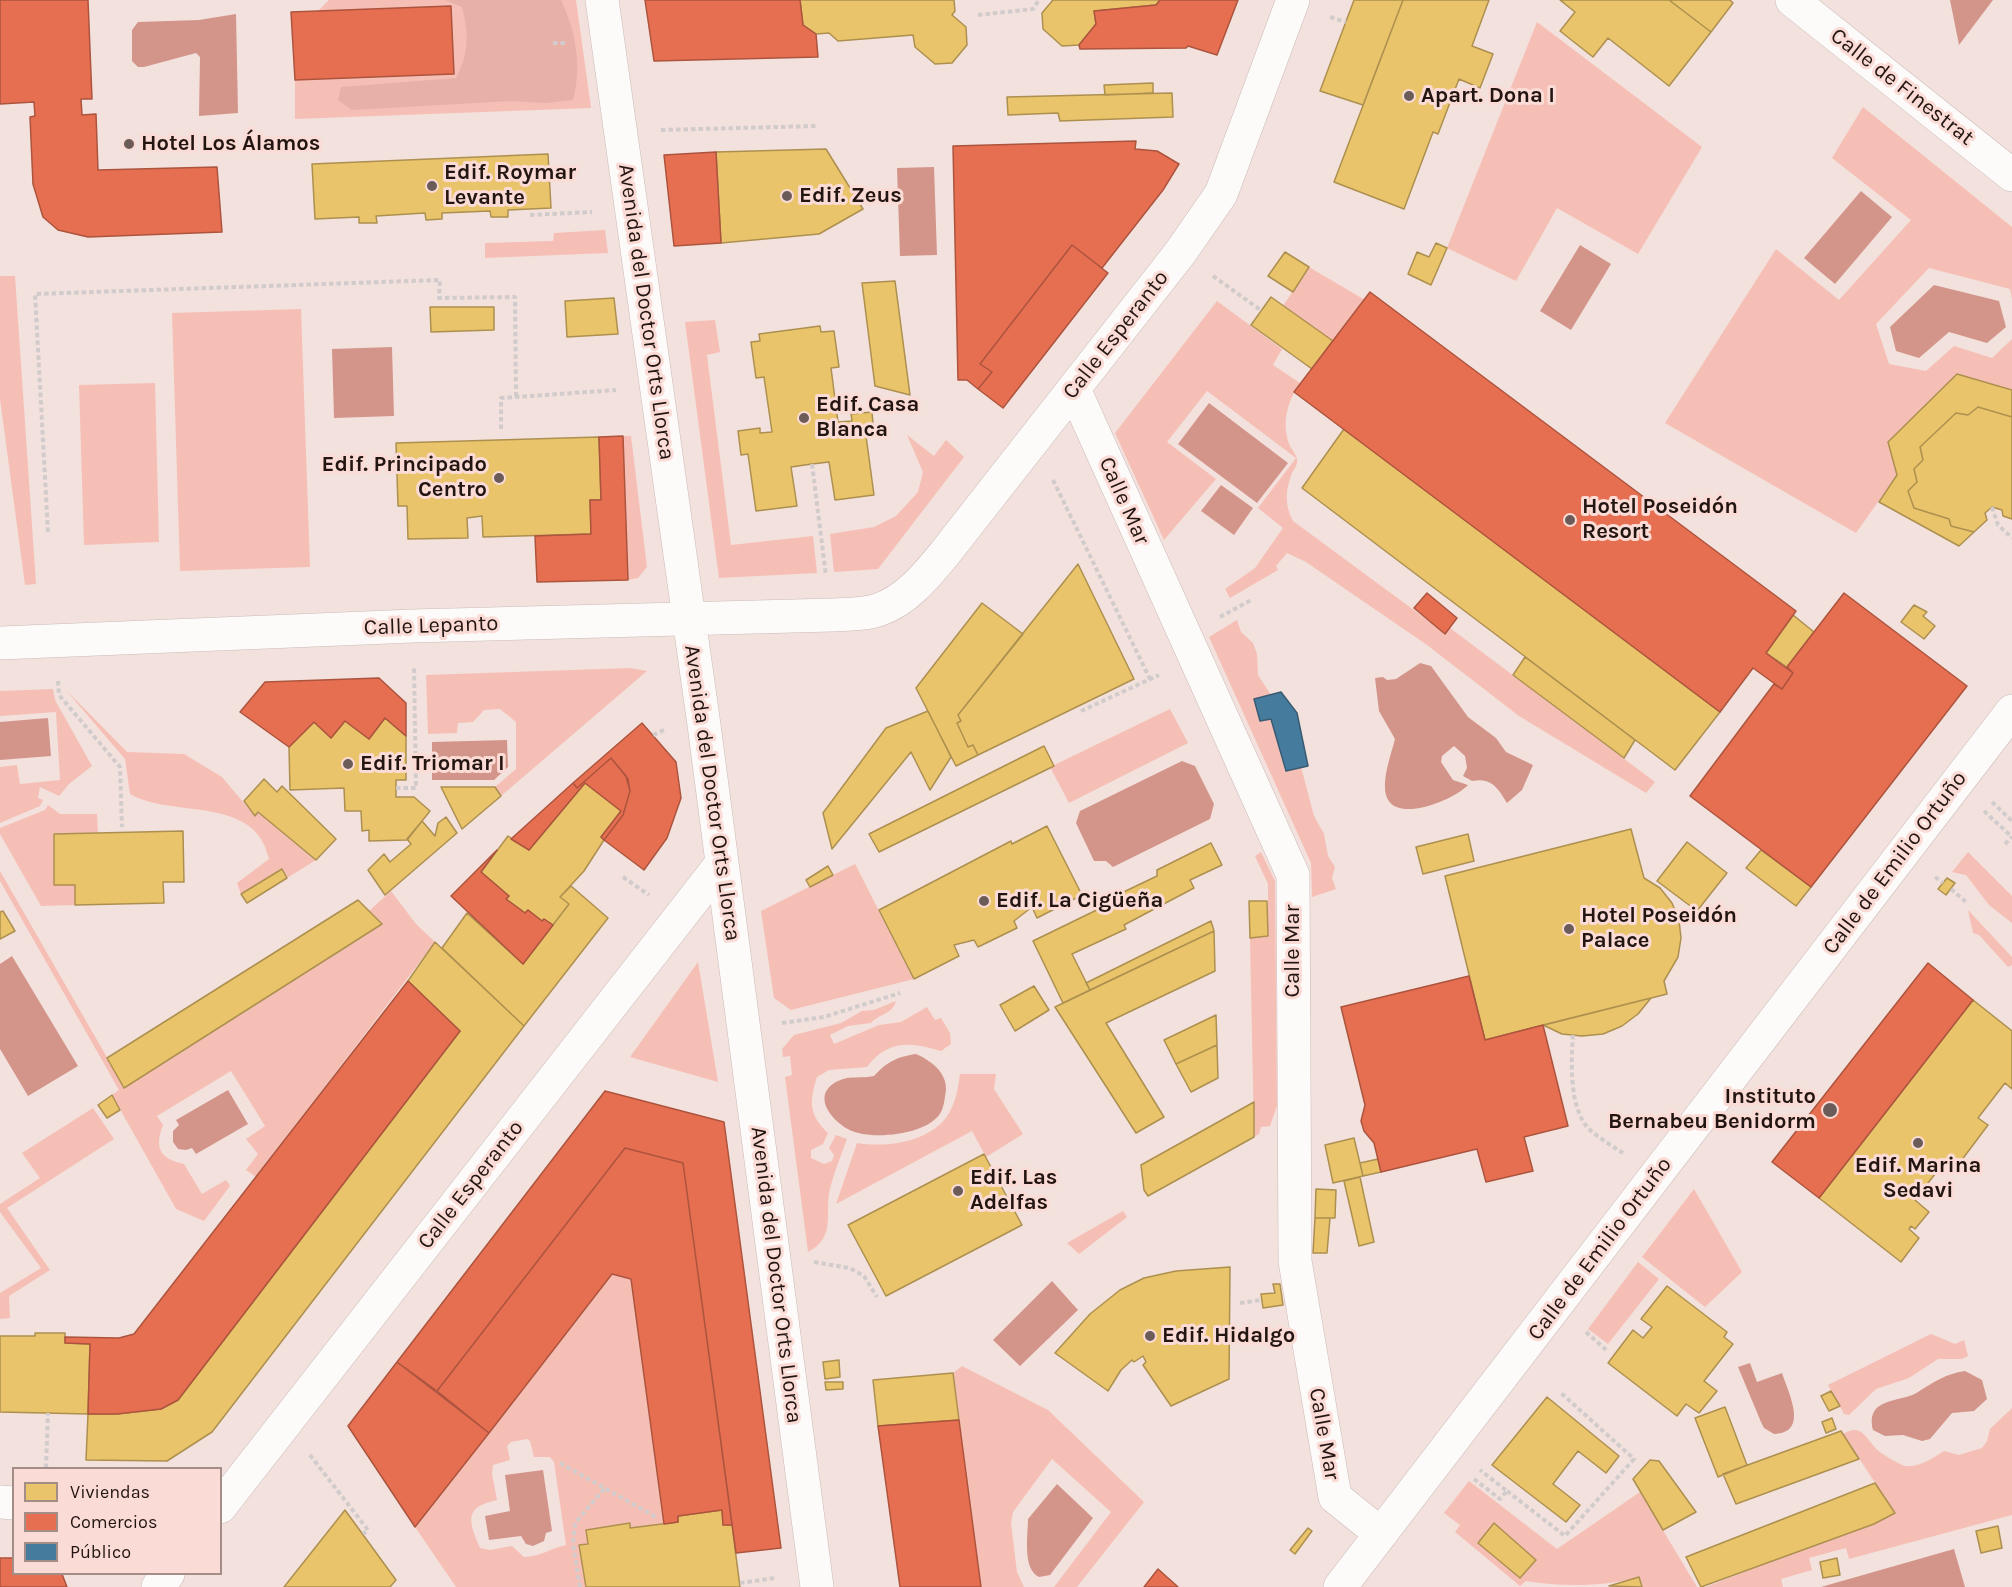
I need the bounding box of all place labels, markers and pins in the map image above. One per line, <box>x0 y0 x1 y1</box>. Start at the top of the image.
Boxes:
place label: Apart. Dona I <box>1421 83 1555 109</box>
marker: Apart. Dona I <box>1402 89 1416 103</box>
place label: Hotel Los Álamos <box>141 131 320 157</box>
marker: Hotel Los Álamos <box>122 137 136 151</box>
place label: Edif. Roymar Levante <box>444 160 576 212</box>
marker: Edif. Roymar Levante <box>425 179 439 193</box>
place label: Edif. Zeus <box>799 183 902 209</box>
marker: Edif. Zeus <box>780 189 794 203</box>
place label: Edif. Casa Blanca <box>816 392 919 444</box>
marker: Edif. Casa Blanca <box>797 411 811 425</box>
place label: Edif. Principado Centro <box>322 452 487 504</box>
marker: Edif. Principado Centro <box>492 471 506 485</box>
place label: Hotel Poseidón Resort <box>1582 494 1738 546</box>
marker: Hotel Poseidón Resort <box>1563 513 1577 527</box>
place label: Edif. Triomar I <box>360 751 505 777</box>
marker: Edif. Triomar I <box>341 757 355 771</box>
place label: Edif. La Cigüeña <box>996 888 1163 914</box>
marker: Edif. La Cigüeña <box>977 894 991 908</box>
place label: Hotel Poseidón Palace <box>1581 903 1737 954</box>
marker: Hotel Poseidón Palace <box>1562 922 1576 936</box>
place label: Instituto Bernabeu Benidorm <box>1608 1084 1816 1136</box>
marker: Instituto Bernabeu Benidorm <box>1821 1101 1839 1119</box>
marker: Edif. Marina Sedavi <box>1911 1136 1925 1150</box>
place label: Edif. Marina Sedavi <box>1855 1153 1981 1204</box>
place label: Edif. Las Adelfas <box>970 1165 1057 1216</box>
marker: Edif. Las Adelfas <box>951 1184 965 1198</box>
place label: Edif. Hidalgo <box>1162 1323 1295 1349</box>
marker: Edif. Hidalgo <box>1143 1329 1157 1343</box>

